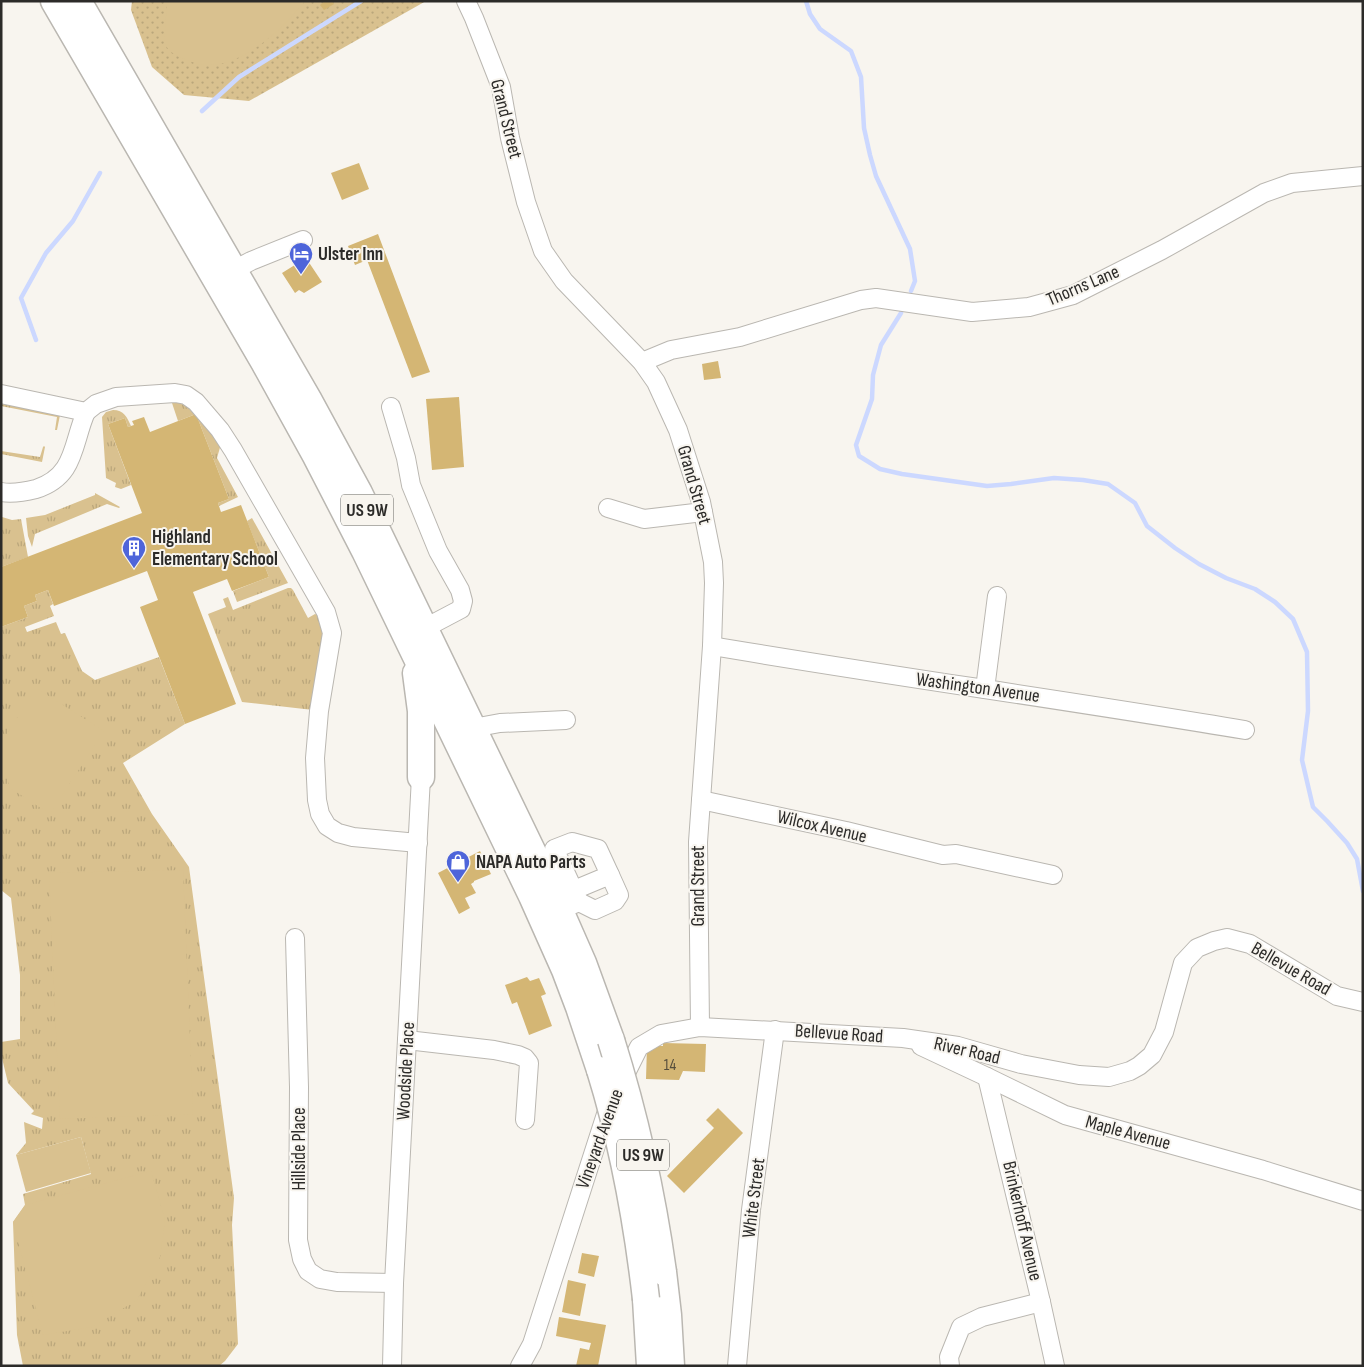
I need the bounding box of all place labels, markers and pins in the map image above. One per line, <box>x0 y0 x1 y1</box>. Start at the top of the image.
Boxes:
hotel icon: Ulster Inn <box>288 241 314 275</box>
place label: Ulster Inn <box>318 243 383 266</box>
place label: Highland Elementary School <box>152 526 278 571</box>
building icon: Highland Elementary School <box>121 535 147 569</box>
shop icon: NAPA Auto Parts <box>445 849 471 883</box>
place label: NAPA Auto Parts <box>476 851 586 874</box>

